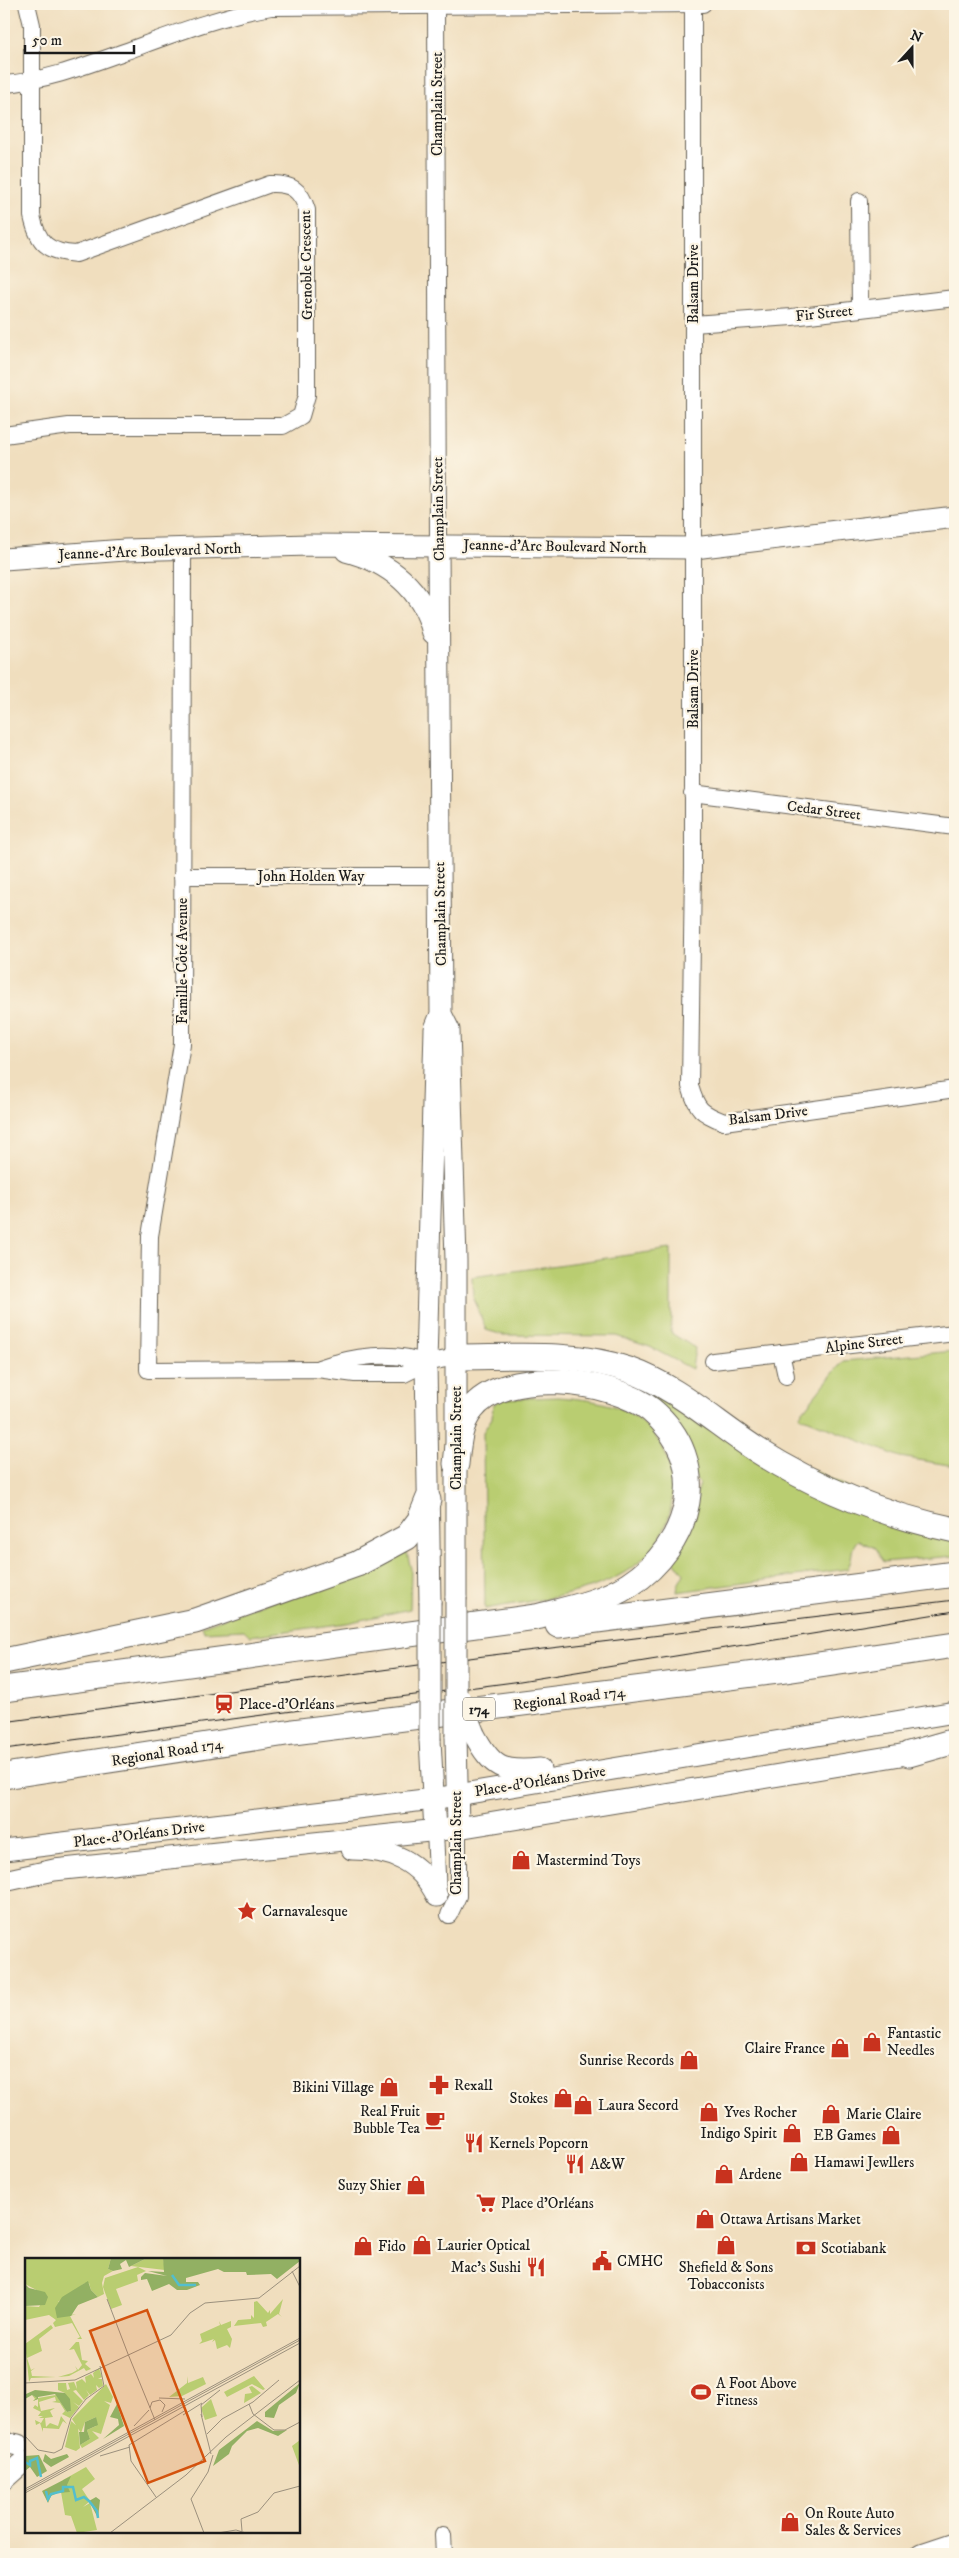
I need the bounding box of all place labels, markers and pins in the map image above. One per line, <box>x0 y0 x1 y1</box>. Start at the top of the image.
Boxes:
station icon: Place-d'Orléans <box>213 1693 235 1715</box>
place label: Place-d'Orléans <box>239 1695 335 1714</box>
shop icon: Mastermind Toys <box>510 1849 532 1871</box>
place label: Mastermind Toys <box>536 1851 641 1870</box>
place icon: Carnavalesque <box>236 1900 258 1922</box>
place label: Carnavalesque <box>262 1902 348 1921</box>
place label: Fantastic Needles <box>887 2024 942 2060</box>
shop icon: Fantastic Needles <box>861 2031 883 2053</box>
shop icon: Claire France <box>829 2037 851 2059</box>
place label: Claire France <box>744 2039 825 2058</box>
shop icon: Sunrise Records <box>678 2049 700 2071</box>
place label: Sunrise Records <box>579 2051 674 2070</box>
pharmacy icon: Rexall <box>428 2074 450 2096</box>
shop icon: Bikini Village <box>378 2076 400 2098</box>
place label: Rexall <box>454 2076 493 2095</box>
place label: Bikini Village <box>292 2078 374 2097</box>
shop icon: Stokes <box>552 2087 574 2109</box>
place label: Stokes <box>510 2089 548 2108</box>
shop icon: Laura Secord <box>572 2094 594 2116</box>
place label: Laura Secord <box>598 2096 679 2115</box>
shop icon: Yves Rocher <box>698 2101 720 2123</box>
place label: Real Fruit Bubble Tea <box>353 2102 421 2138</box>
place label: Yves Rocher <box>724 2103 797 2122</box>
shop icon: Marie Claire <box>820 2103 842 2125</box>
place label: Marie Claire <box>846 2105 921 2124</box>
cafe icon: Real Fruit Bubble Tea <box>424 2109 446 2131</box>
shop icon: Indigo Spirit <box>781 2122 803 2144</box>
place label: Indigo Spirit <box>700 2124 777 2143</box>
shop icon: EB Games <box>880 2124 902 2146</box>
place label: EB Games <box>813 2126 876 2145</box>
restaurant icon: Kernels Popcorn <box>463 2132 485 2154</box>
place label: Kernels Popcorn <box>489 2134 588 2153</box>
shop icon: Hamawi Jewllers <box>788 2151 810 2173</box>
restaurant icon: A&W <box>564 2153 586 2175</box>
place label: Hamawi Jewllers <box>814 2153 914 2172</box>
place label: A&W <box>590 2155 625 2174</box>
shop icon: Ardene <box>713 2163 735 2185</box>
place label: Ardene <box>739 2165 782 2184</box>
shop icon: Suzy Shier <box>405 2174 427 2196</box>
place label: Suzy Shier <box>338 2176 401 2195</box>
supermarket icon: Place d'Orléans <box>475 2192 497 2214</box>
place label: Place d'Orléans <box>501 2194 594 2213</box>
shop icon: Ottawa Artisans Market <box>694 2208 716 2230</box>
place label: Ottawa Artisans Market <box>720 2210 861 2229</box>
shop icon: Laurier Optical <box>411 2234 433 2256</box>
shop icon: Shefield & Sons Tobacconists <box>715 2234 737 2256</box>
shop icon: Fido <box>352 2235 374 2257</box>
place label: Laurier Optical <box>437 2236 531 2255</box>
place label: Fido <box>378 2237 406 2256</box>
bank icon: Scotiabank <box>795 2237 817 2259</box>
place label: Scotiabank <box>821 2239 887 2258</box>
public building icon: CMHC <box>591 2250 613 2272</box>
place label: CMHC <box>617 2252 663 2271</box>
restaurant icon: Mac's Sushi <box>525 2256 547 2278</box>
place label: Mac's Sushi <box>451 2258 521 2277</box>
place label: Shefield & Sons Tobacconists <box>679 2258 773 2294</box>
place label: A Foot Above Fitness <box>716 2374 797 2410</box>
sports icon: A Foot Above Fitness <box>690 2381 712 2403</box>
place label: On Route Auto Sales & Services <box>805 2504 901 2540</box>
shop icon: On Route Auto Sales & Services <box>779 2511 801 2533</box>

